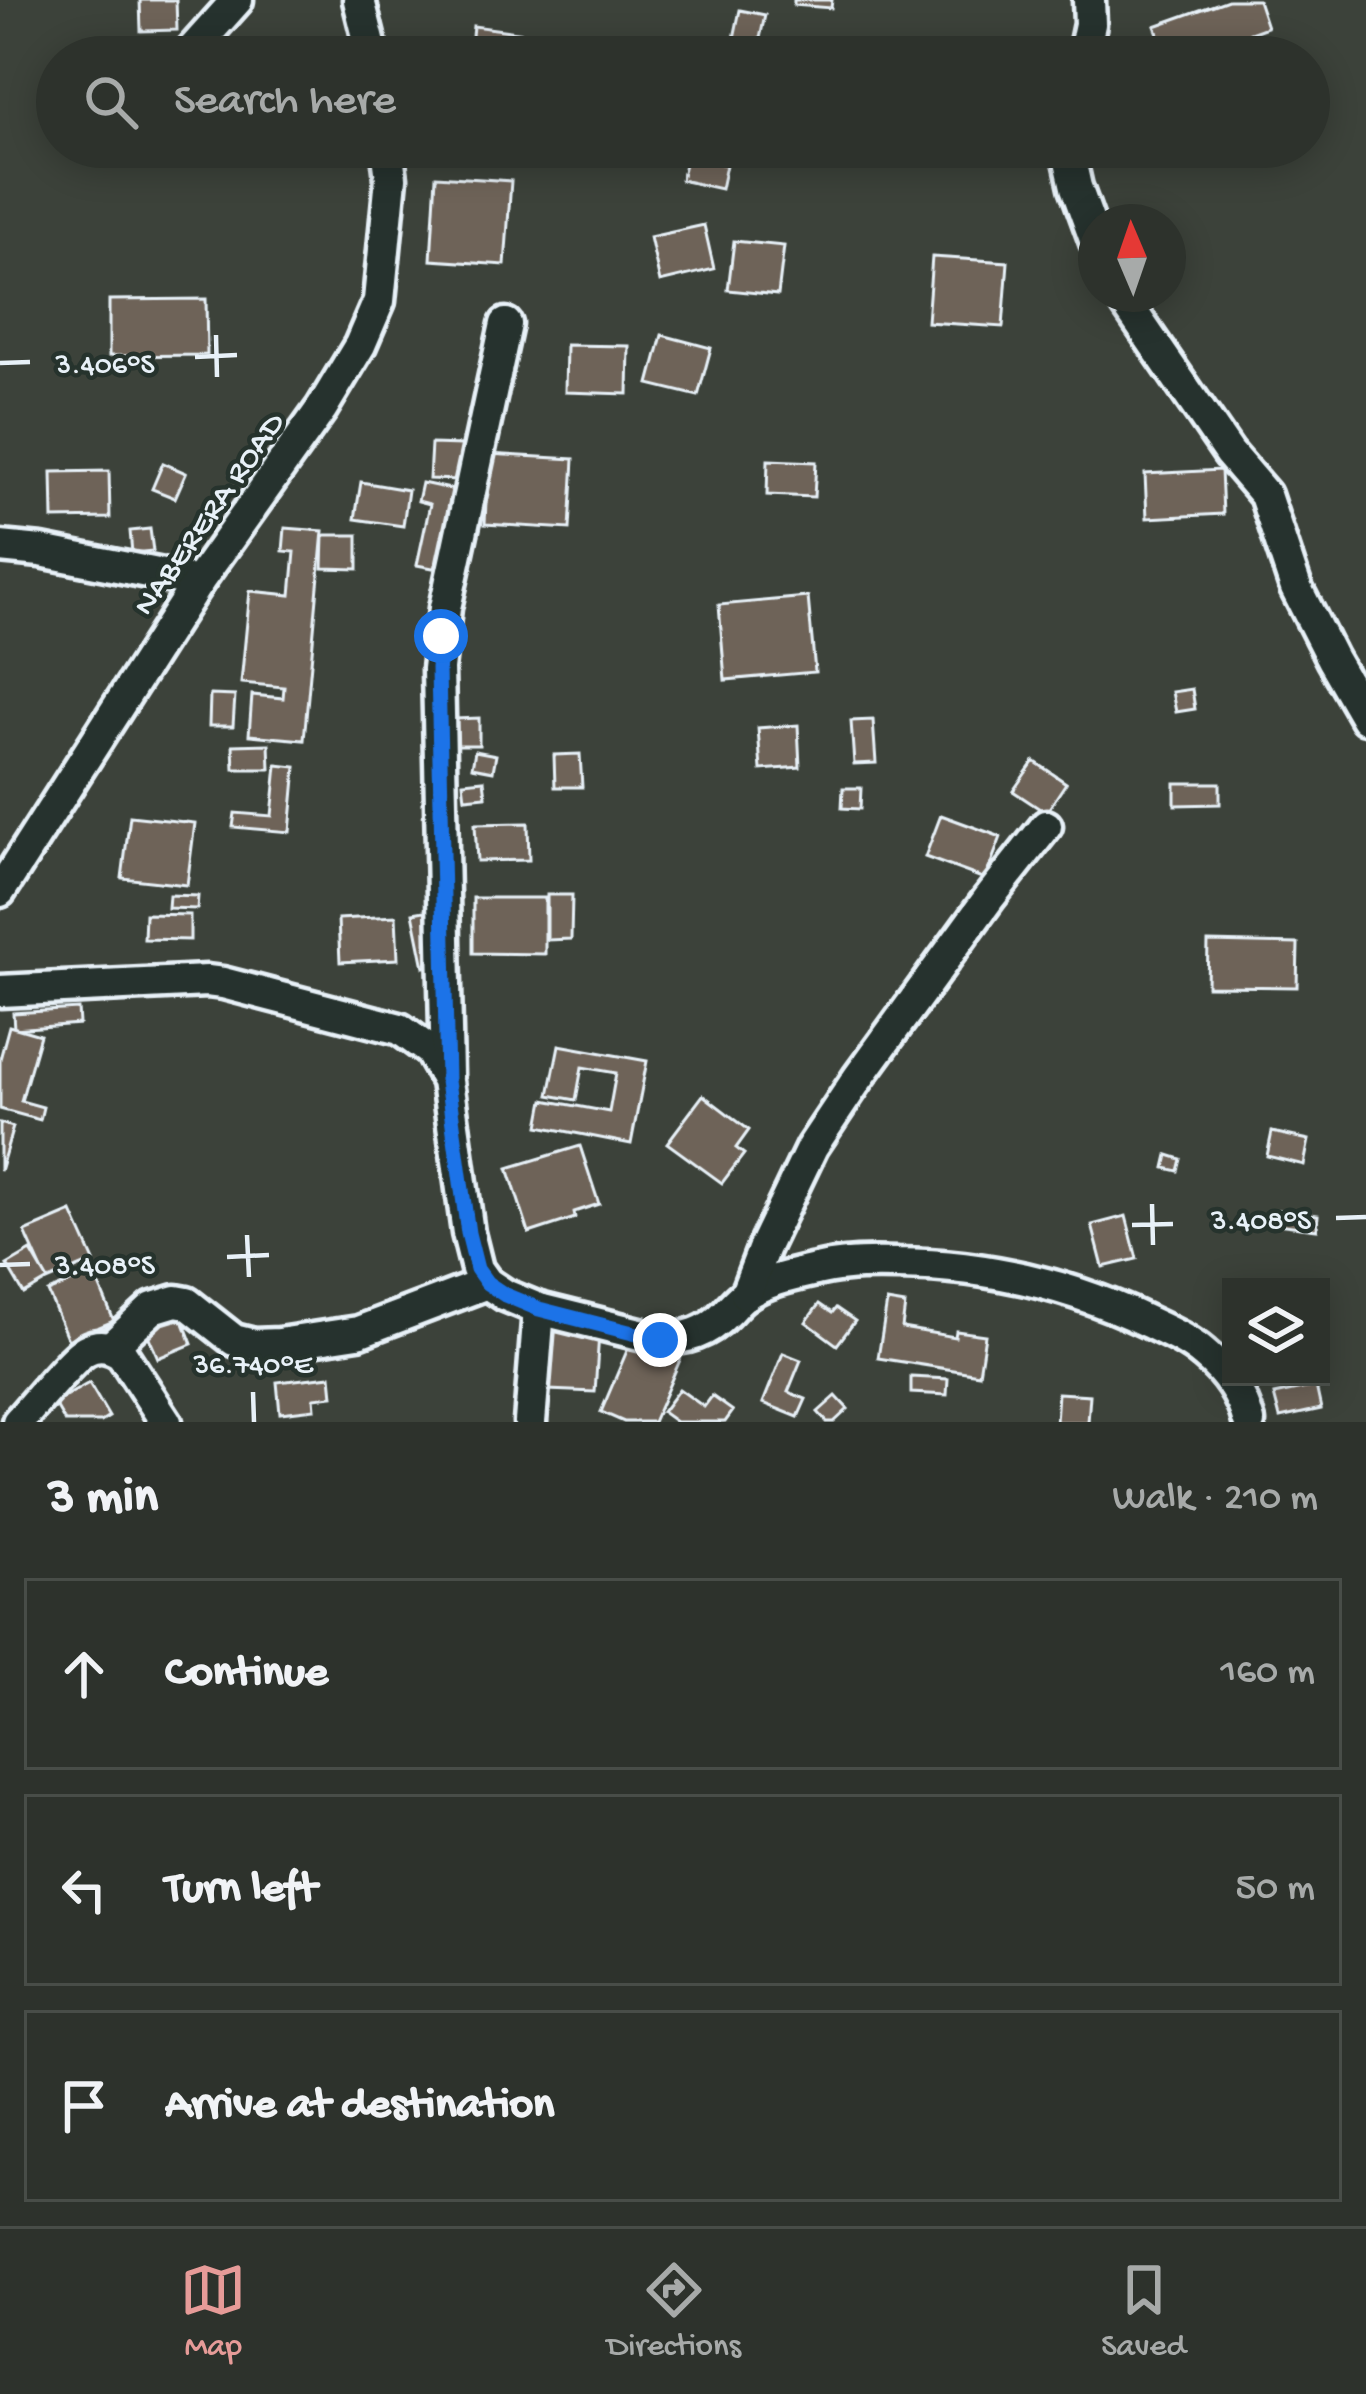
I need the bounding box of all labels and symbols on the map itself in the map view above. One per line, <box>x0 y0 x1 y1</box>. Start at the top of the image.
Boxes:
north arrow <box>1078 204 1186 312</box>
text: 3.406°S <box>55 350 155 385</box>
street label: NABERERA ROAD <box>127 406 295 624</box>
route start <box>414 609 468 663</box>
text: 3.408°S <box>1210 1206 1311 1241</box>
text: 3.408°S <box>54 1251 155 1286</box>
route end <box>633 1313 687 1367</box>
text: 36.740°E <box>192 1350 314 1385</box>

